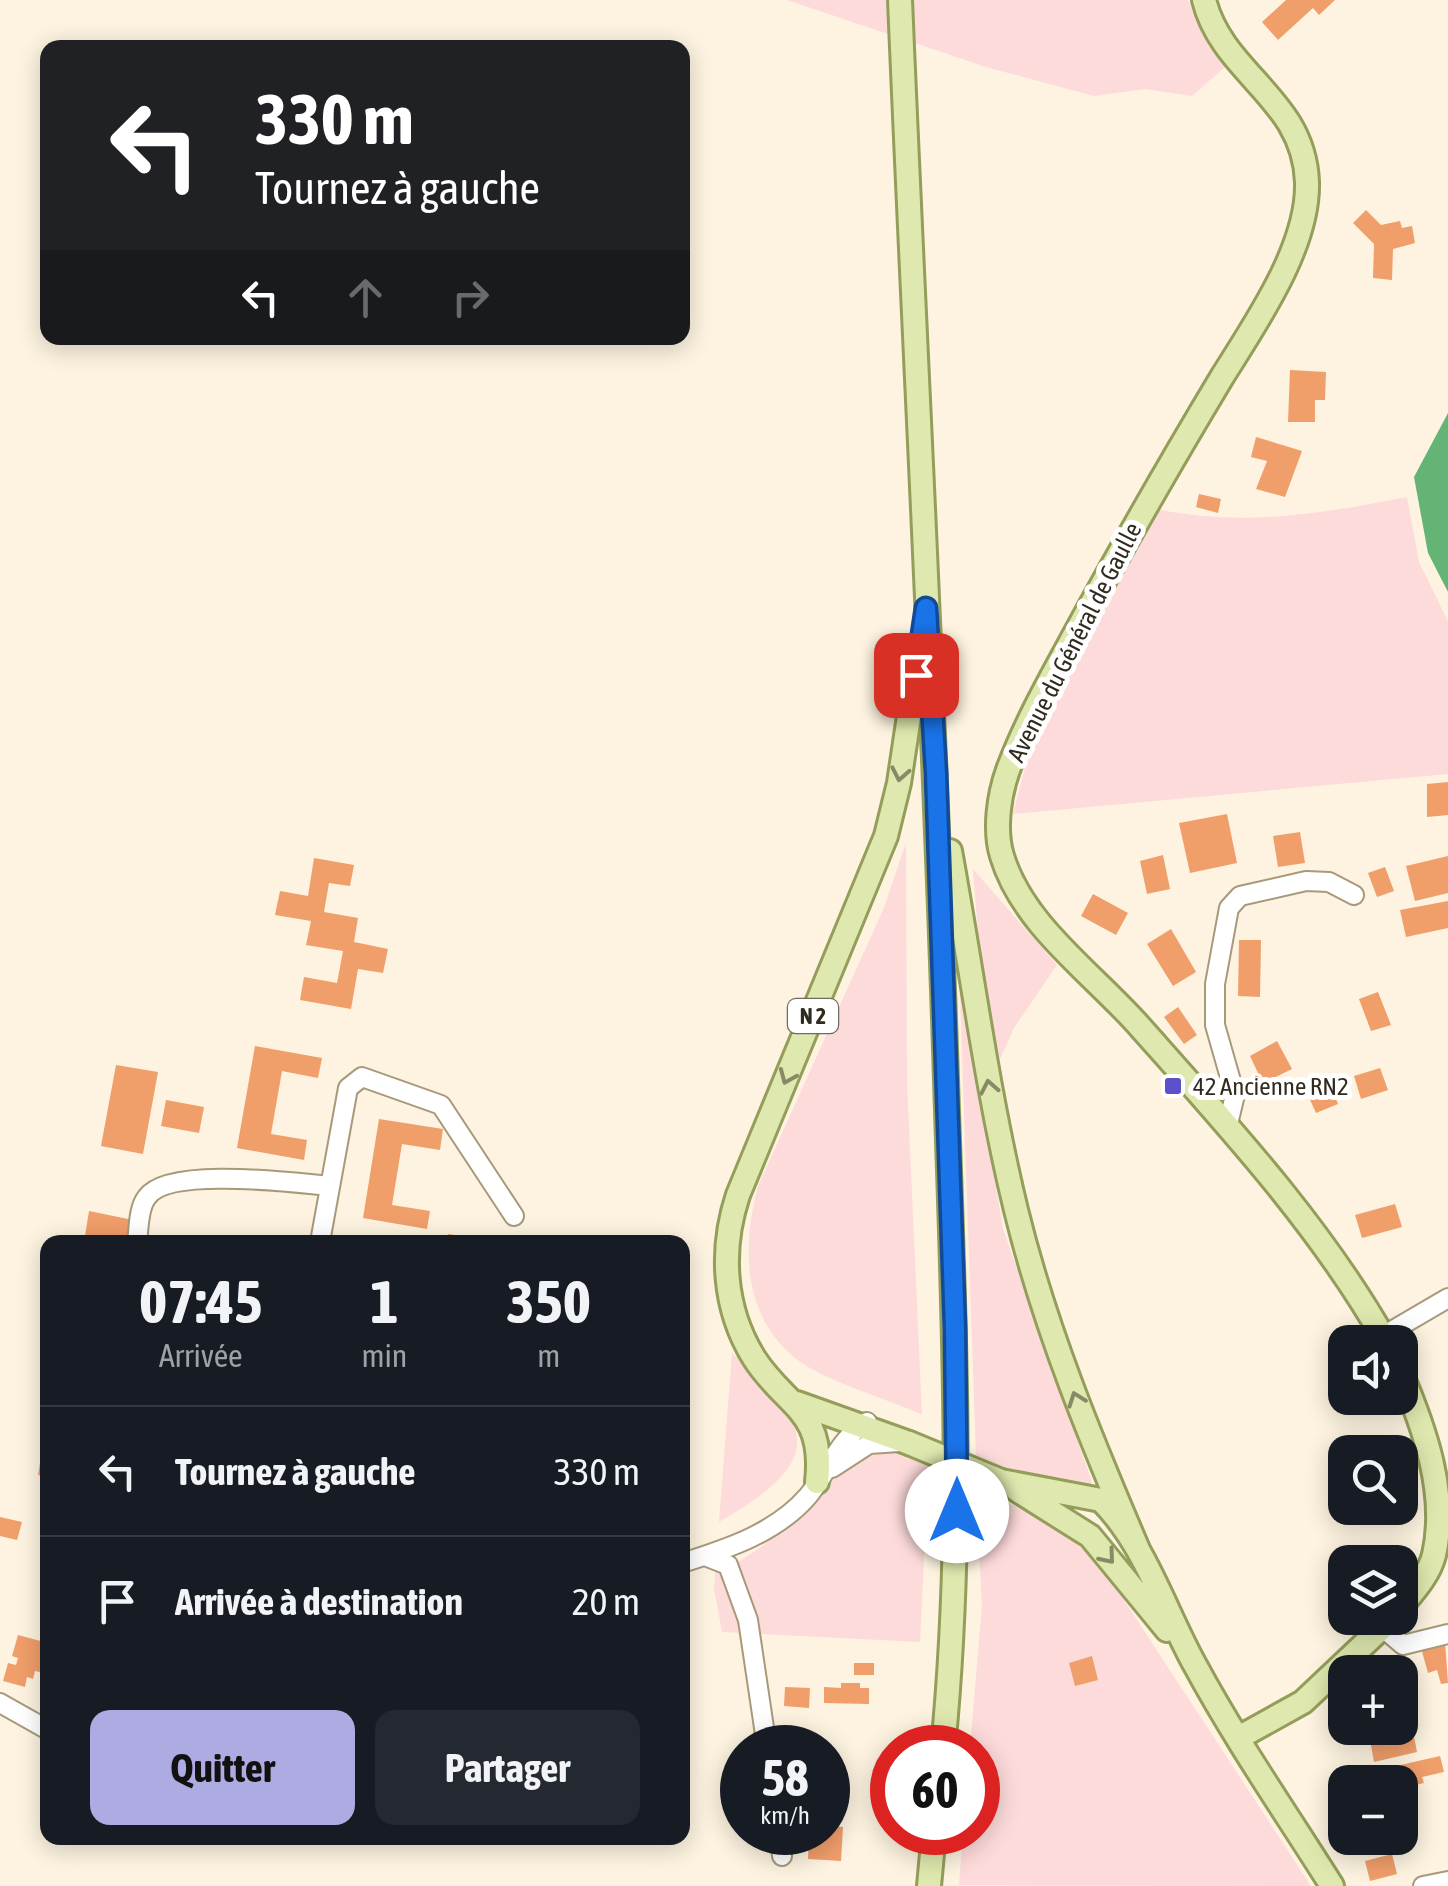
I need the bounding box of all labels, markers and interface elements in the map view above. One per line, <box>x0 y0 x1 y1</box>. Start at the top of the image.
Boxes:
text: 330 m <box>255 79 414 159</box>
icon: left <box>90 80 220 210</box>
text: Tournez à gauche <box>255 162 540 214</box>
icon: left <box>233 270 288 325</box>
icon: ahead <box>338 270 393 325</box>
icon: right <box>443 270 498 325</box>
street label: Avenue du Général de Gaulle <box>1001 518 1147 766</box>
pin <box>874 633 959 718</box>
icon: arrive <box>889 648 944 703</box>
one-way arrow <box>890 765 911 782</box>
road number: N 2 <box>788 999 838 1033</box>
one-way arrow <box>779 1067 799 1085</box>
place label: 42 Ancienne RN2 <box>1193 1072 1349 1100</box>
marker: 42 Ancienne RN2 <box>1162 1075 1184 1097</box>
one-way arrow <box>979 1078 1000 1095</box>
text: 07:45 <box>139 1267 262 1336</box>
text: 1 <box>370 1267 399 1336</box>
text: 350 <box>506 1267 591 1336</box>
map controls <box>1328 1325 1418 1855</box>
button: sound <box>1328 1325 1418 1415</box>
text: Arrivée <box>159 1337 243 1374</box>
text: min <box>361 1337 407 1374</box>
text: m <box>537 1337 560 1374</box>
one-way arrow <box>1067 1392 1088 1409</box>
button: search <box>1328 1435 1418 1525</box>
icon: left <box>90 1444 145 1499</box>
text: Tournez à gauche <box>175 1450 416 1493</box>
text: 330 m <box>554 1450 640 1493</box>
position arrow <box>905 1459 1009 1563</box>
one-way arrow <box>1096 1545 1114 1563</box>
button: layers <box>1328 1545 1418 1635</box>
icon: arrive <box>90 1574 145 1629</box>
text: Arrivée à destination <box>175 1580 463 1623</box>
text: 20 m <box>572 1580 640 1623</box>
button: + <box>1328 1655 1418 1745</box>
button: Quitter <box>90 1710 355 1825</box>
button: Partager <box>375 1710 640 1825</box>
speed limit sign: 60 <box>870 1725 1000 1855</box>
text: 58 <box>761 1749 808 1807</box>
button: − <box>1328 1765 1418 1855</box>
text: km/h <box>760 1801 810 1829</box>

